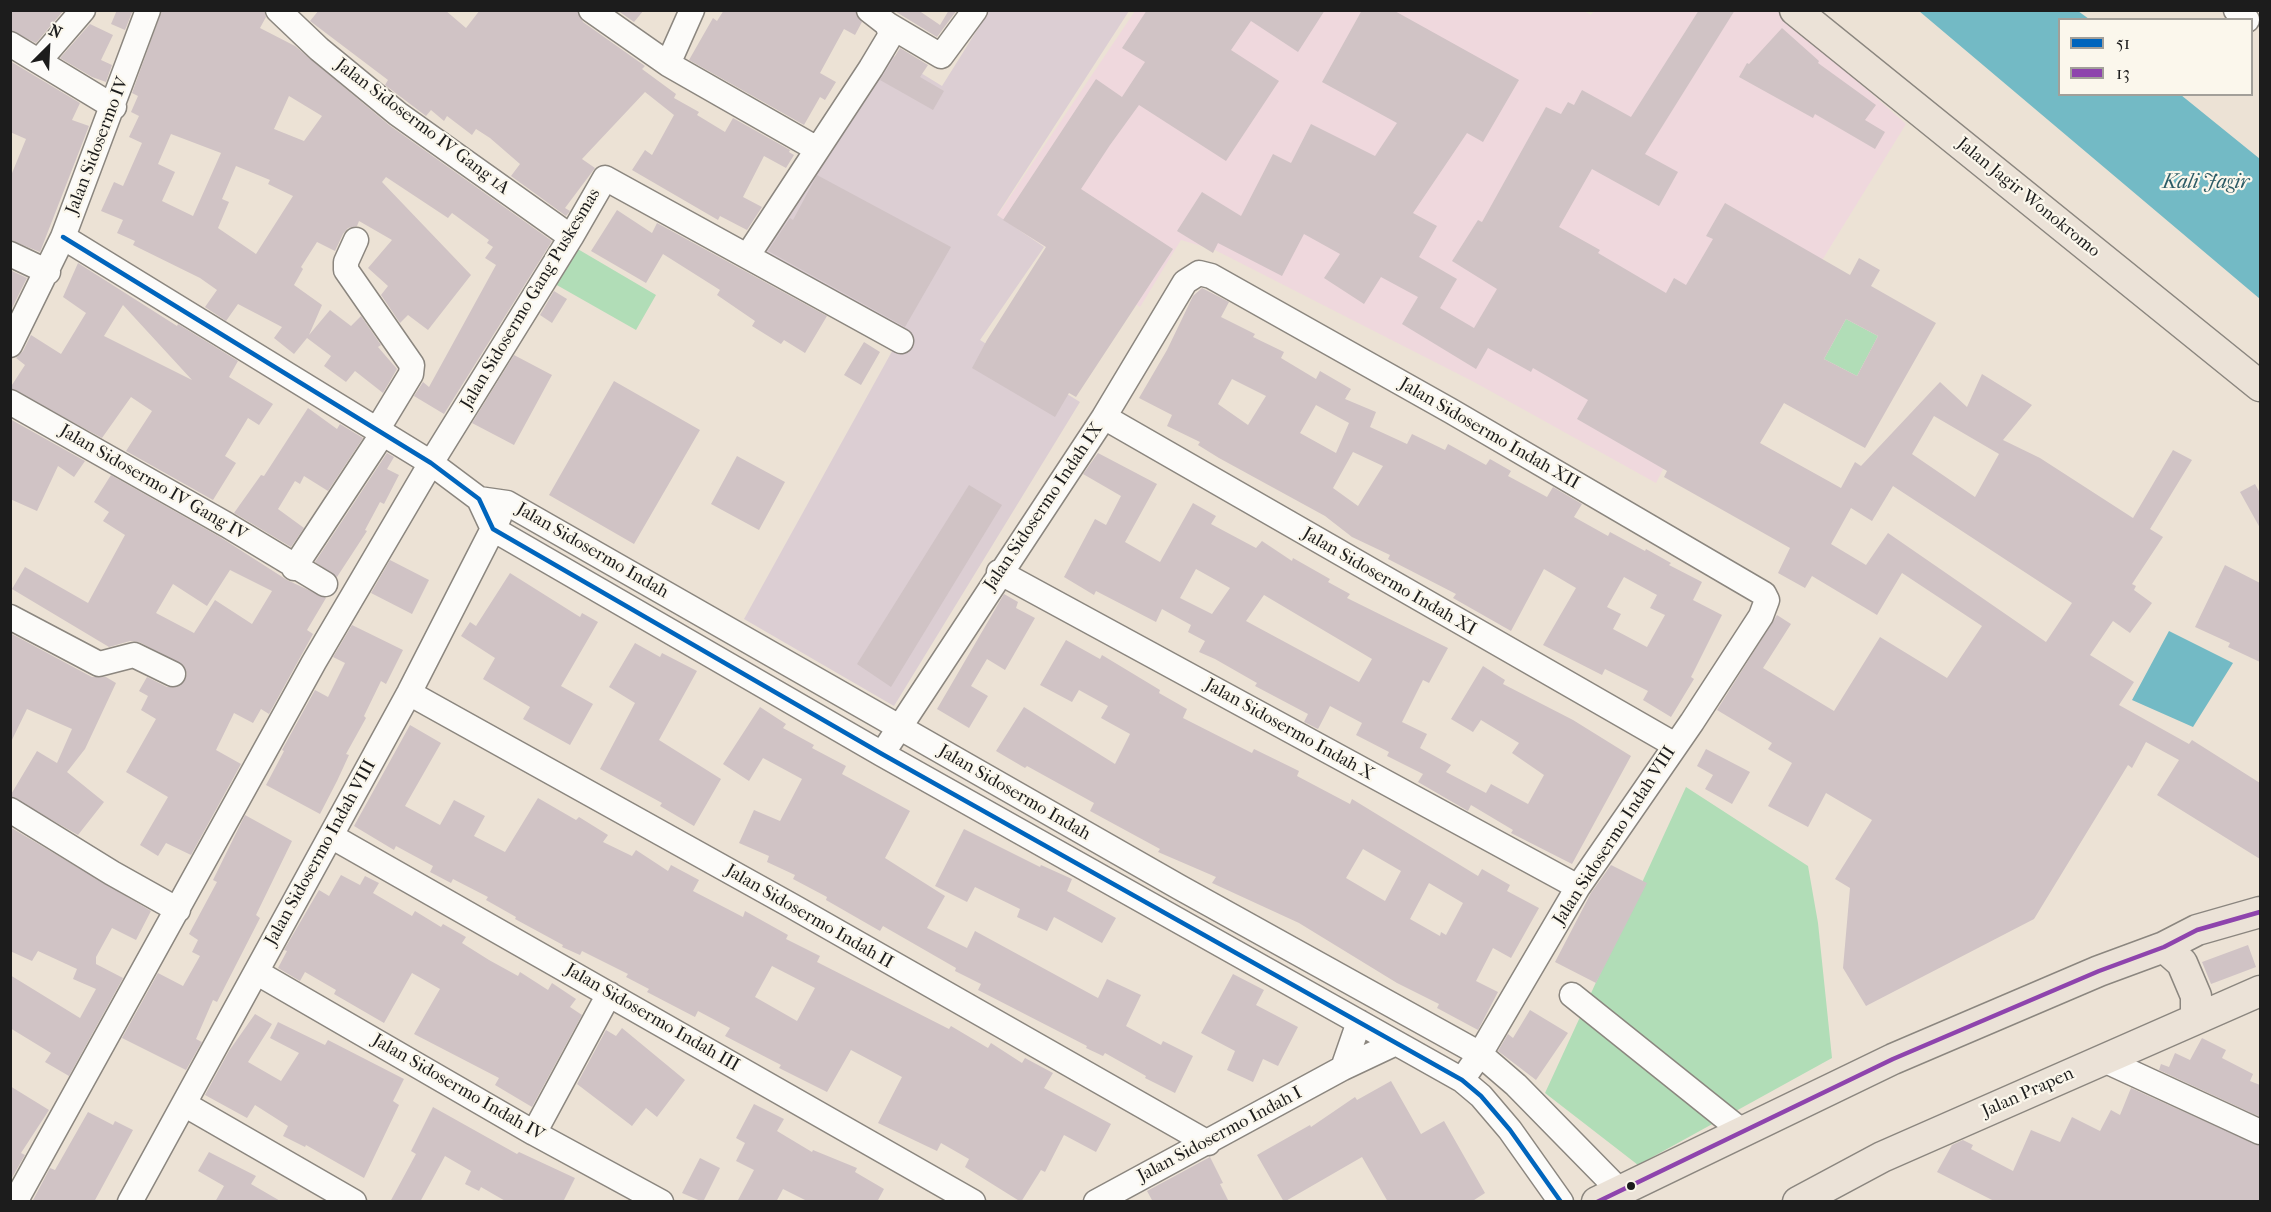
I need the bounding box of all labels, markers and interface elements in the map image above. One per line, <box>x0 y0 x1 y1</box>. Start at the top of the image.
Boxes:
north arrow <box>18 18 78 78</box>
legend <box>2058 18 2253 96</box>
text: N <box>46 20 65 42</box>
text: 51 <box>2116 33 2130 54</box>
street label: Jalan Sidosermo IV Gang 1A <box>331 54 513 200</box>
text: 13 <box>2116 63 2130 84</box>
street label: Jalan Sidosermo IV <box>62 74 134 218</box>
street label: Jalan Jagir Wonokromo <box>1952 133 2104 263</box>
water label: Kali Jagir <box>2163 171 2249 195</box>
street label: Jalan Sidosermo Gang Puskesmas <box>456 185 606 413</box>
street label: Jalan Sidosermo Indah XII <box>1395 374 1583 494</box>
street label: Jalan Sidosermo Indah IX <box>980 419 1108 595</box>
street label: Jalan Sidosermo IV Gang IV <box>55 420 251 546</box>
street label: Jalan Sidosermo Indah <box>512 499 672 603</box>
street label: Jalan Sidosermo Indah XI <box>1298 523 1480 641</box>
street label: Jalan Sidosermo Indah X <box>1201 674 1377 786</box>
street label: Jalan Sidosermo Indah <box>934 741 1094 845</box>
street label: Jalan Sidosermo Indah VIII <box>1549 742 1681 930</box>
street label: Jalan Sidosermo Indah VIII <box>261 756 381 950</box>
street label: Jalan Sidosermo Indah II <box>721 860 897 974</box>
street label: Jalan Sidosermo Indah III <box>561 959 743 1077</box>
street label: Jalan Sidosermo Indah IV <box>368 1030 548 1146</box>
street label: Jalan Prapen <box>1979 1063 2077 1123</box>
street label: Jalan Sidosermo Indah I <box>1134 1082 1306 1188</box>
unlabelled marker <box>1625 1180 1637 1192</box>

